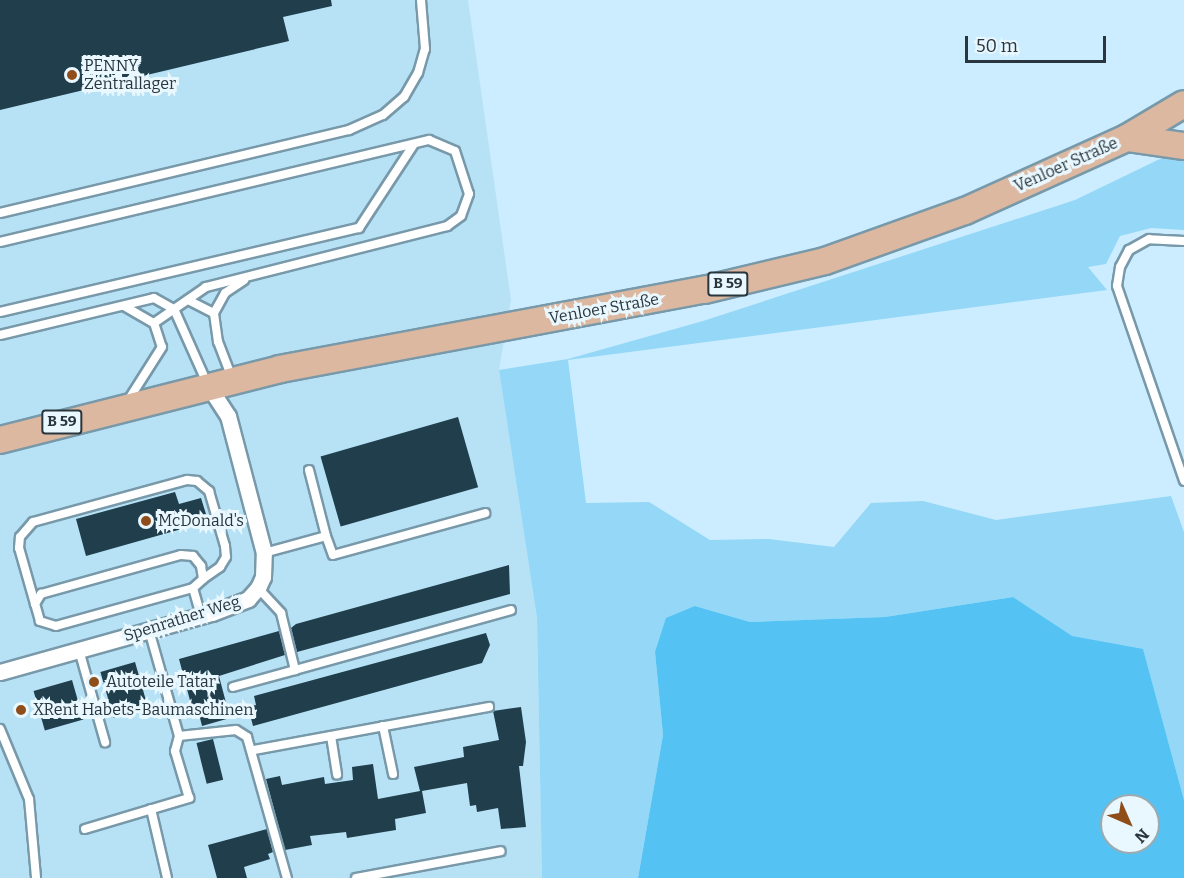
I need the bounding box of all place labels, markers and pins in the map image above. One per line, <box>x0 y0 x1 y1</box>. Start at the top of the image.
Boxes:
place label: PENNY Zentrallager <box>84 56 176 94</box>
marker: PENNY Zentrallager <box>65 68 79 82</box>
place label: McDonald's <box>158 511 244 531</box>
marker: McDonald's <box>139 514 153 528</box>
place label: Autoteile Tatar <box>106 672 216 692</box>
marker: Autoteile Tatar <box>87 675 101 689</box>
place label: XRent Habets-Baumaschinen <box>33 700 253 720</box>
marker: XRent Habets-Baumaschinen <box>14 703 28 717</box>

